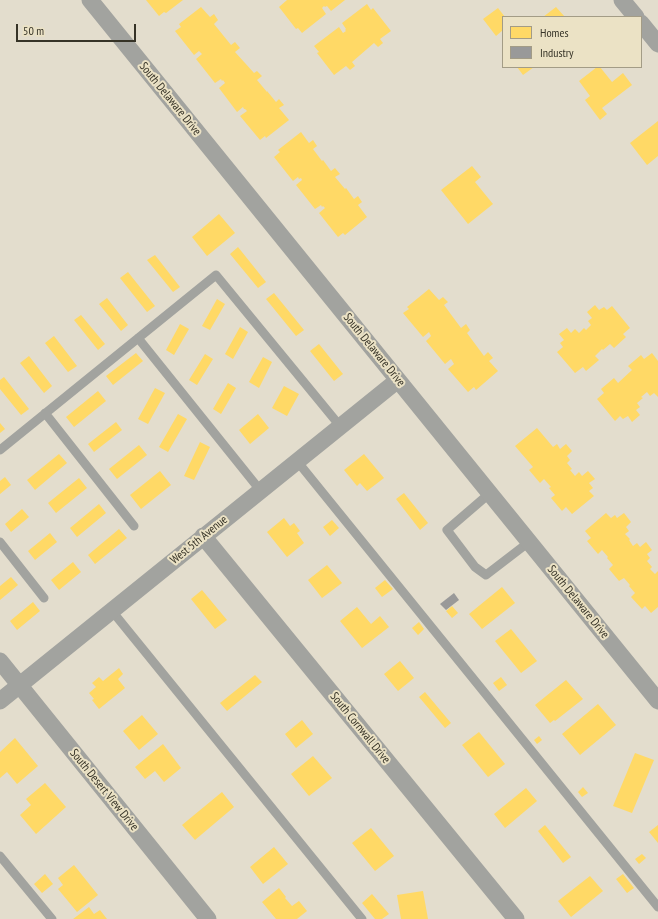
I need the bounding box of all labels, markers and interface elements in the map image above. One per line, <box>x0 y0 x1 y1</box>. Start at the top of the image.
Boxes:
scale bar <box>18 16 138 42</box>
legend <box>502 16 642 68</box>
text: 50 m <box>23 23 44 38</box>
text: Homes <box>540 25 568 40</box>
text: Industry <box>540 45 574 60</box>
street label: South Delaware Drive <box>136 60 204 138</box>
street label: South Delaware Drive <box>340 311 408 389</box>
street label: West 5th Avenue <box>168 513 230 567</box>
street label: South Delaware Drive <box>544 563 612 641</box>
street label: South Cornwall Drive <box>327 690 393 766</box>
street label: South Desert View Drive <box>67 746 141 834</box>

